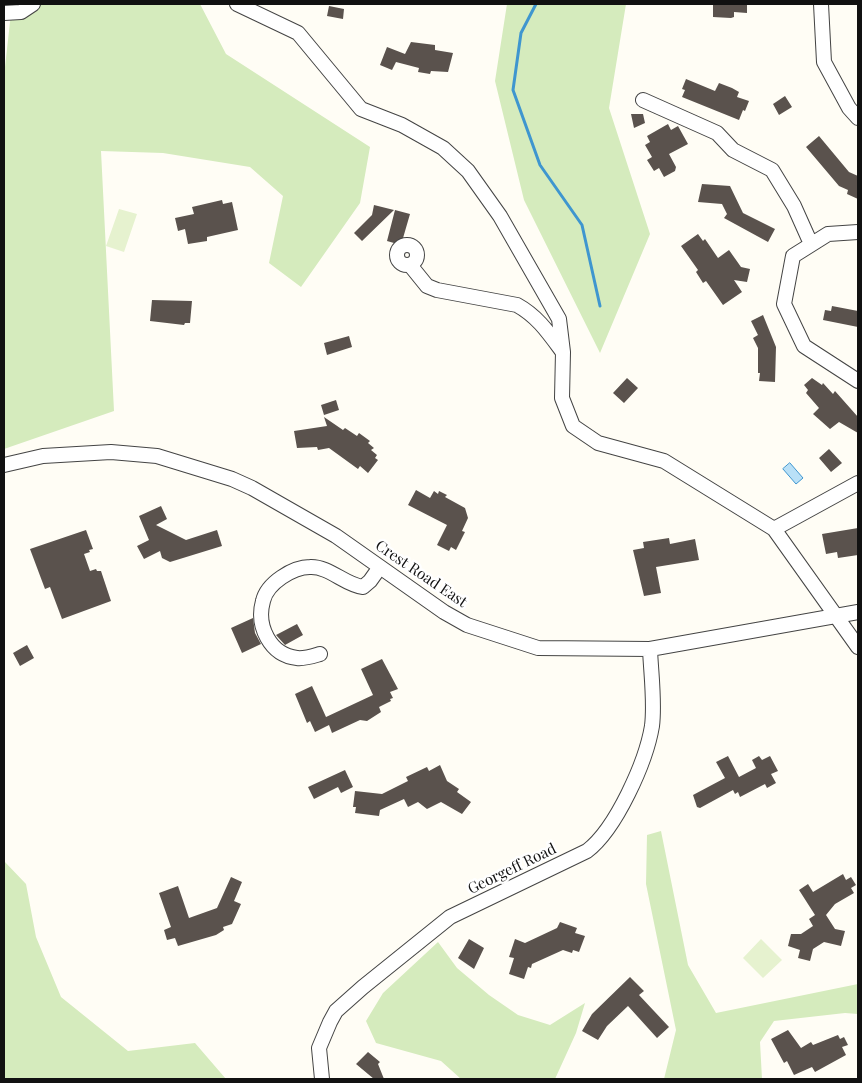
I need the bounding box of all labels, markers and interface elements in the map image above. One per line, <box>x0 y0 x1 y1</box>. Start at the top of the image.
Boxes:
street label: Crest Road East <box>372 537 470 611</box>
street label: Georgeff Road <box>465 840 559 898</box>

